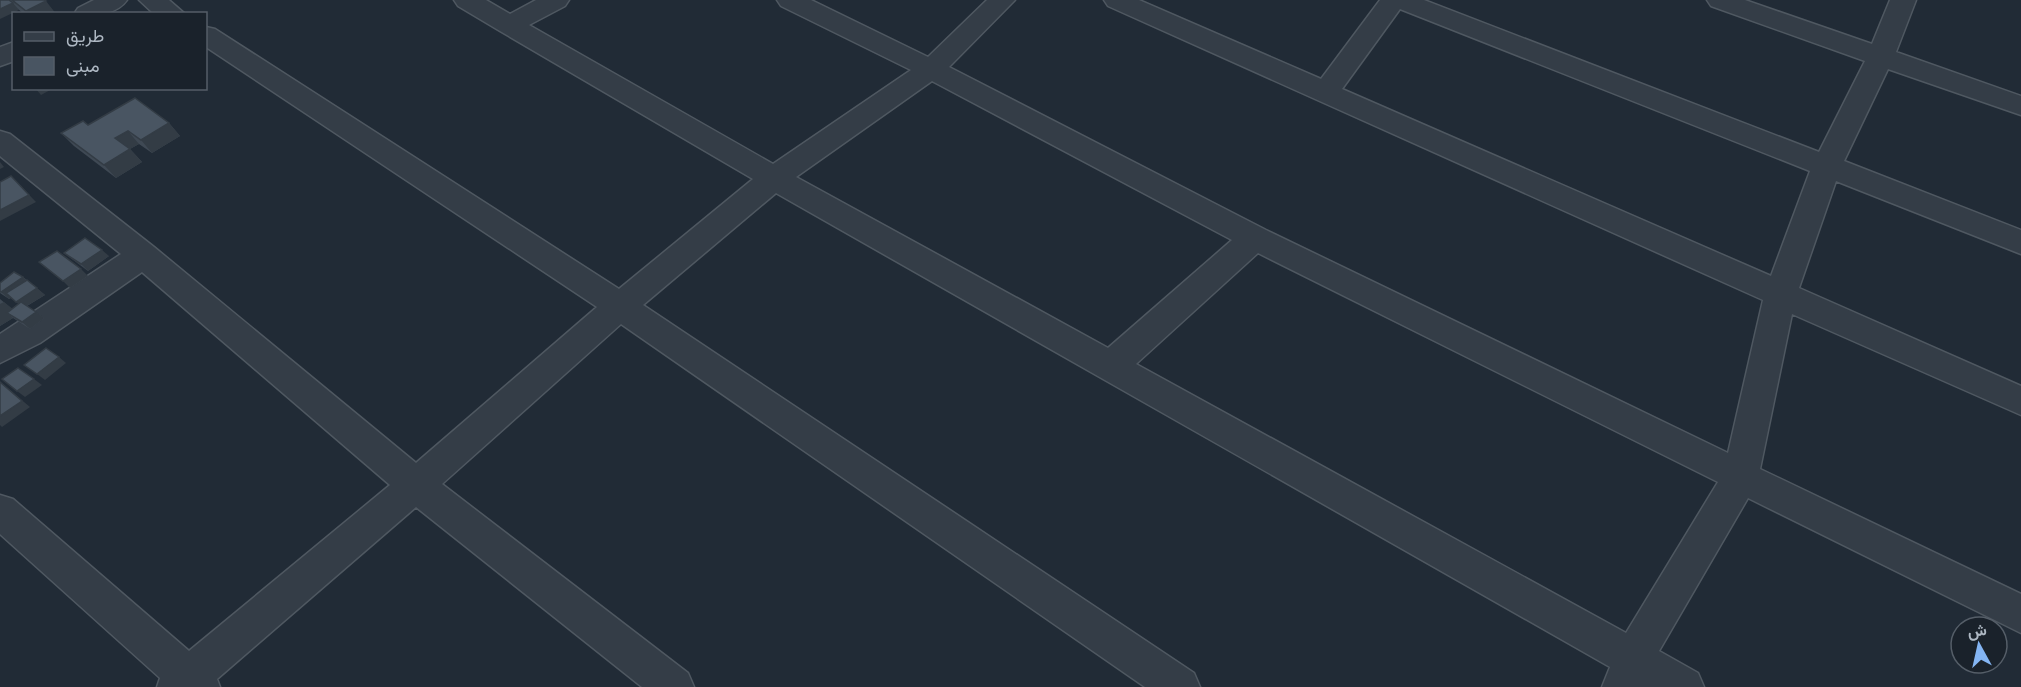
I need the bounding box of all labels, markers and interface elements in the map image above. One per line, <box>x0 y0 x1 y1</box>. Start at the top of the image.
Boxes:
legend <box>12 12 207 90</box>
text: طريق <box>66 25 104 47</box>
text: مبنى <box>66 55 100 77</box>
north arrow <box>1949 615 2009 675</box>
text: ش <box>1966 620 1988 641</box>

